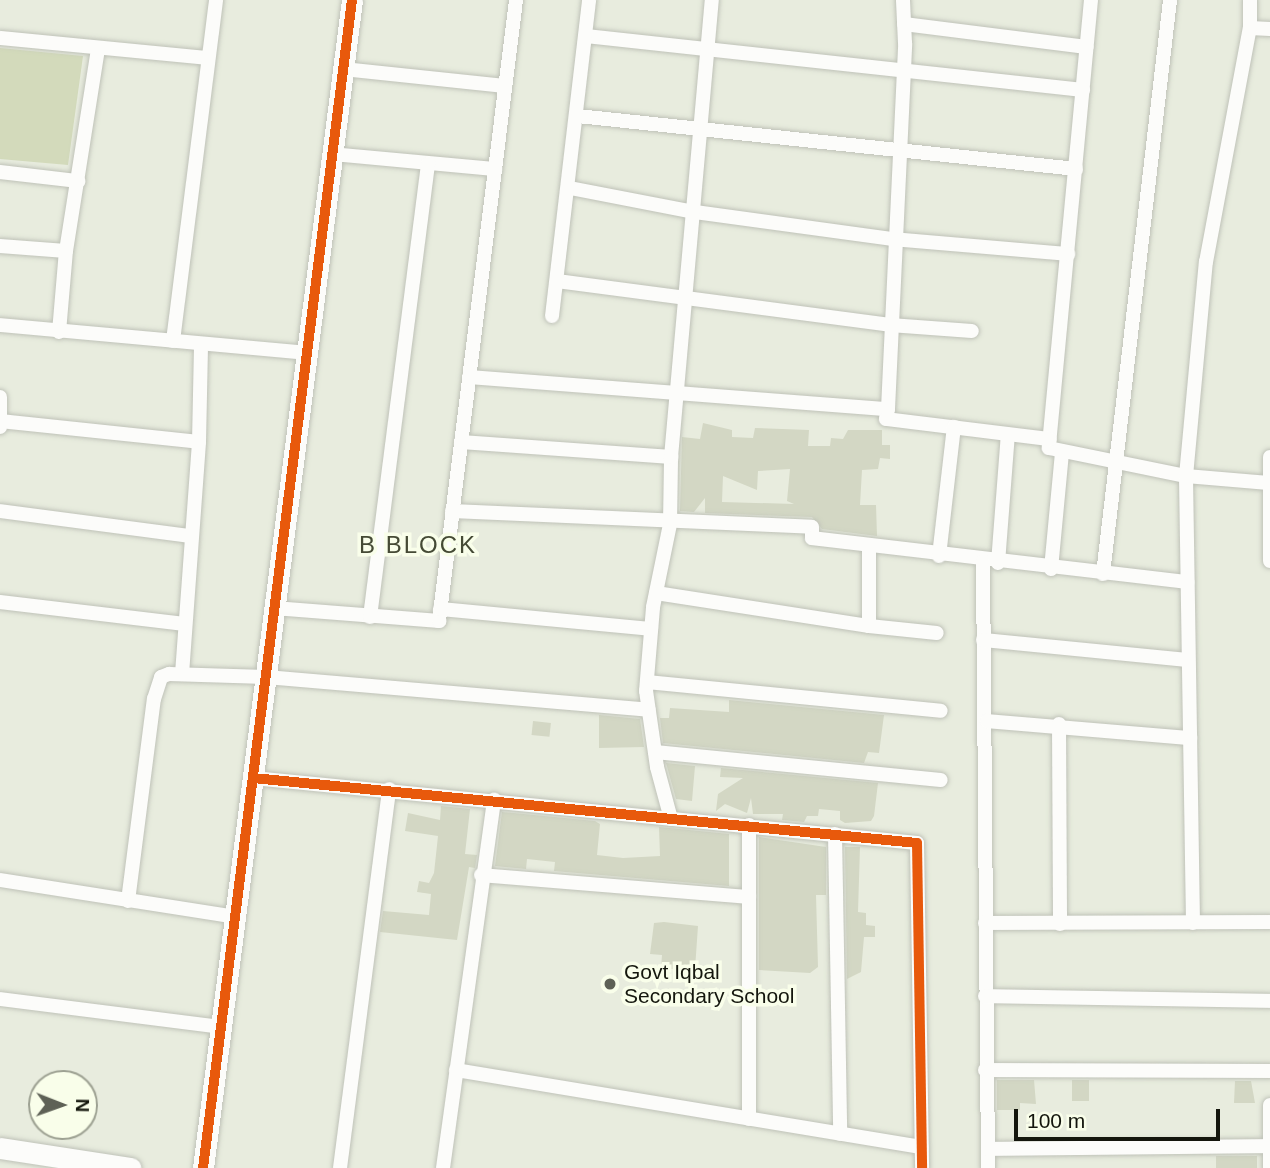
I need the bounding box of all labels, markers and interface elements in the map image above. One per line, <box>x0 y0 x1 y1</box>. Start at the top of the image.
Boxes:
district label: B BLOCK <box>360 531 476 559</box>
place label: Govt Iqbal Secondary School <box>624 959 794 1009</box>
marker: Govt Iqbal Secondary School <box>602 976 618 992</box>
north arrow <box>28 1070 98 1140</box>
scale bar <box>1018 1094 1224 1138</box>
text: N <box>72 1098 93 1112</box>
text: 100 m <box>1027 1109 1085 1132</box>

